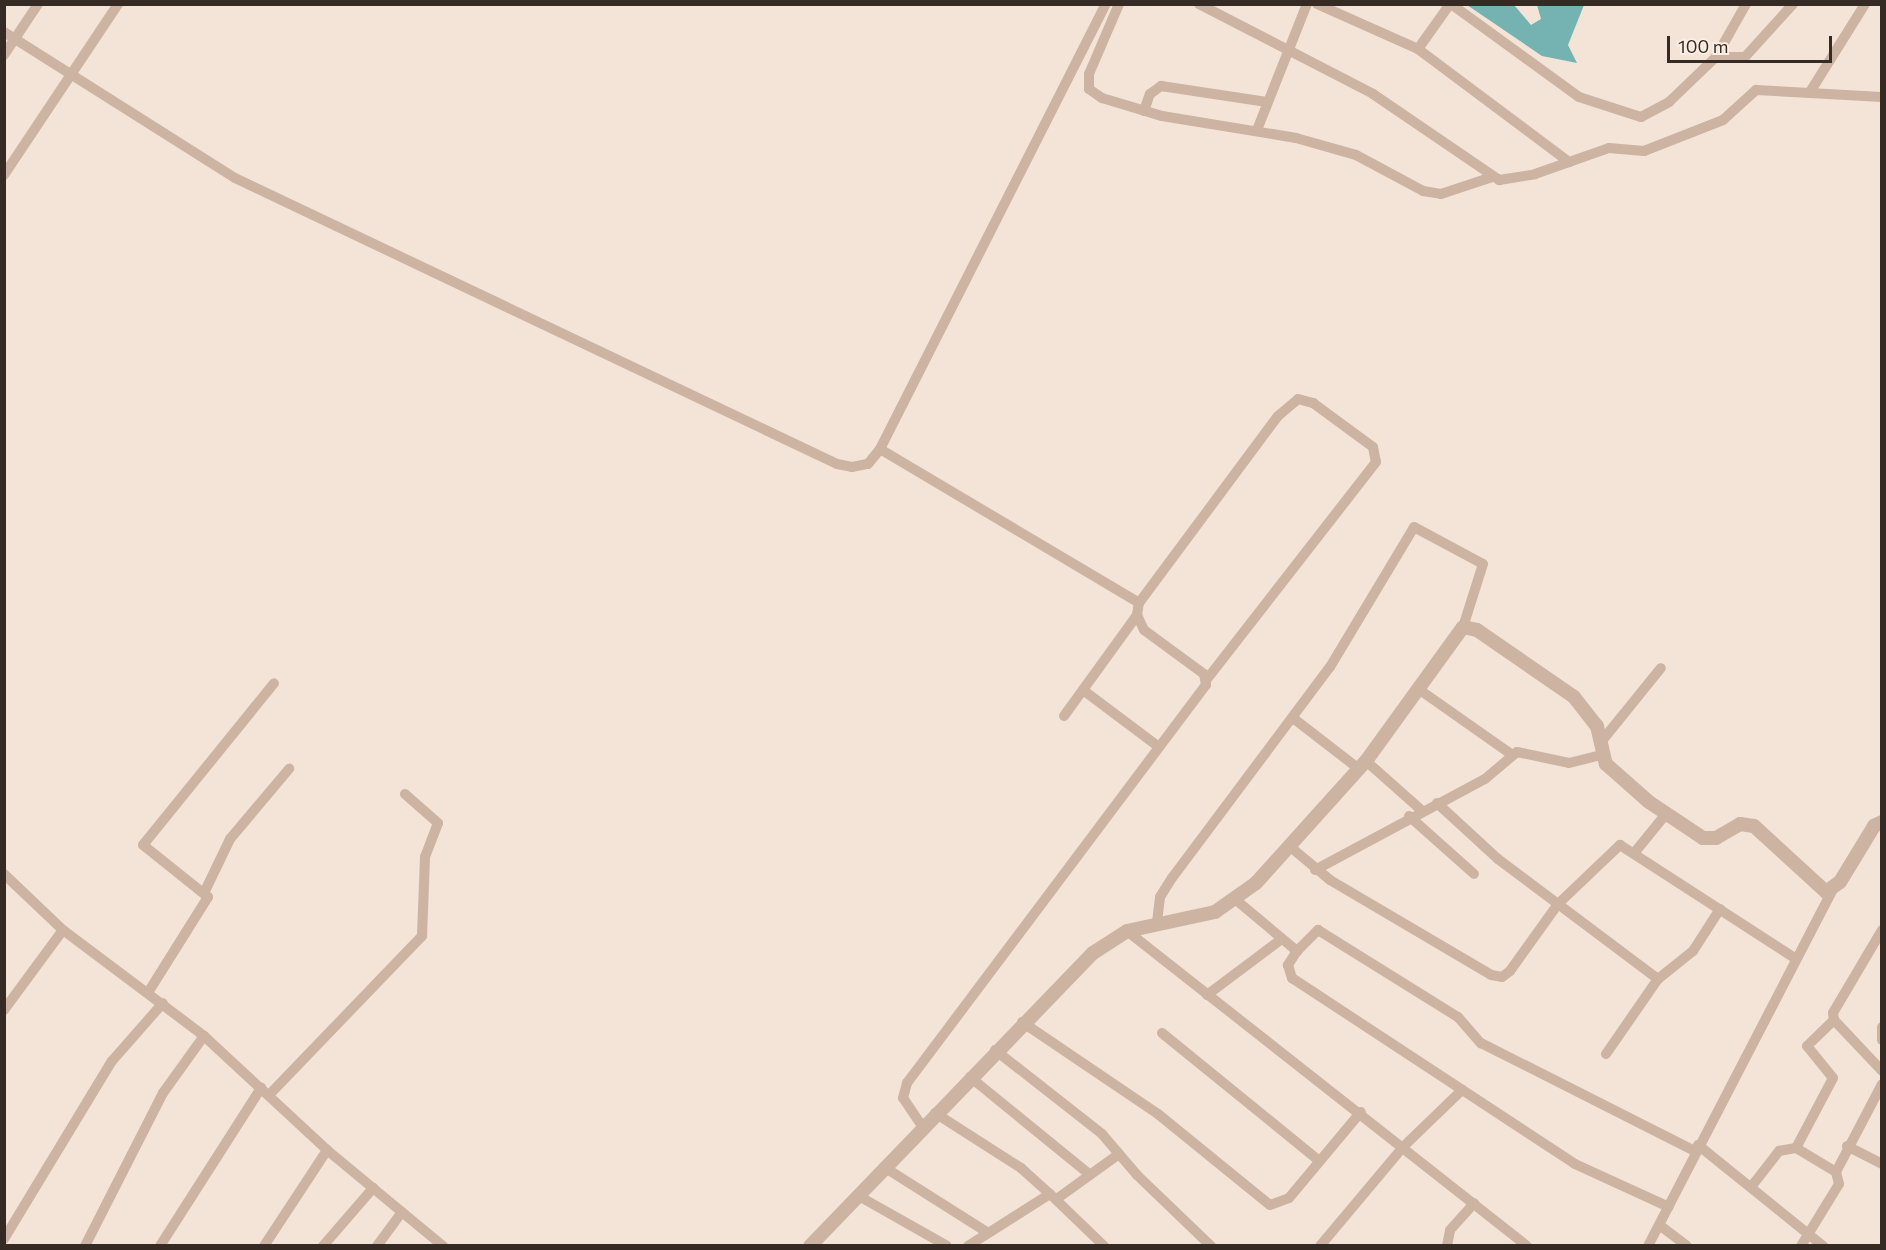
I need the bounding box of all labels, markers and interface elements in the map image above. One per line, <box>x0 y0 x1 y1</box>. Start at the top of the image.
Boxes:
scale bar <box>1670 24 1835 62</box>
text: 100 m <box>1678 35 1728 57</box>

